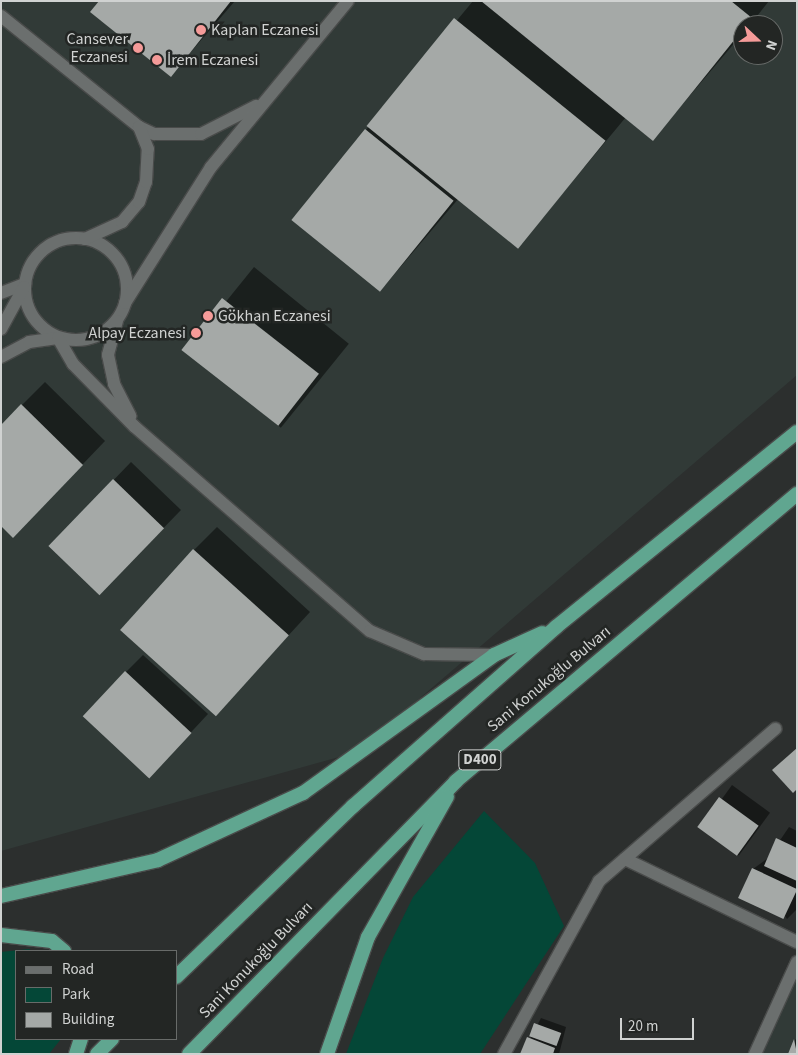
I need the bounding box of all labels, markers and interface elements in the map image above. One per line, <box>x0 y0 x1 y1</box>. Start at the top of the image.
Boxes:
north arrow <box>733 15 783 65</box>
place label: Kaplan Eczanesi <box>211 20 319 40</box>
marker: Kaplan Eczanesi <box>195 24 207 36</box>
place label: Cansever Eczanesi <box>66 29 128 67</box>
text: N <box>760 37 782 53</box>
marker: Cansever Eczanesi <box>132 42 144 54</box>
place label: İrem Eczanesi <box>167 50 258 70</box>
marker: İrem Eczanesi <box>151 54 163 66</box>
place label: Gökhan Eczanesi <box>218 306 331 326</box>
marker: Gökhan Eczanesi <box>202 310 214 322</box>
place label: Alpay Eczanesi <box>88 323 186 343</box>
marker: Alpay Eczanesi <box>190 327 202 339</box>
street label: Sani Konukoğlu Bulvarı <box>483 622 615 736</box>
road number: D400 <box>458 748 502 772</box>
street label: Sani Konukoğlu Bulvarı <box>195 898 317 1022</box>
legend <box>15 950 178 1040</box>
text: Road <box>62 959 94 980</box>
text: Park <box>62 984 90 1005</box>
scale bar <box>623 1008 697 1040</box>
text: Building <box>62 1009 114 1030</box>
text: 20 m <box>628 1016 658 1037</box>

